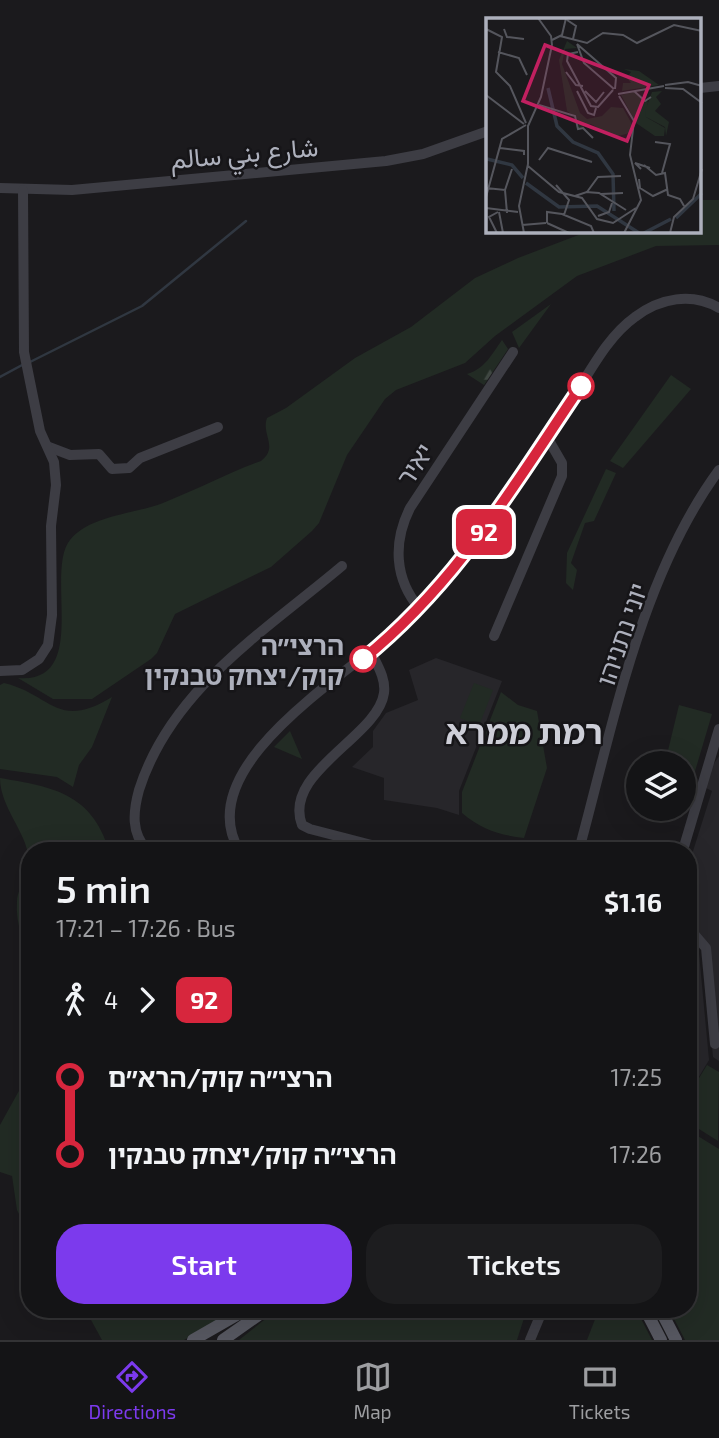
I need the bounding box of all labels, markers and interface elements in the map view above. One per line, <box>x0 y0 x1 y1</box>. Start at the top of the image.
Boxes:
inset map <box>486 18 702 233</box>
street label: شارع بني سالم <box>169 130 320 181</box>
unlabelled marker <box>568 373 594 399</box>
street label: יאיר <box>389 437 439 491</box>
line badge: 92 <box>452 509 516 555</box>
text: 92 <box>470 517 498 546</box>
street label: יוני נתניהו <box>589 578 653 690</box>
place label: הרצי״ה קוק/יצחק טבנקין <box>144 629 344 690</box>
marker: הרצי״ה קוק/יצחק טבנקין <box>350 646 376 672</box>
district label: רמת ממרא <box>445 711 603 751</box>
map controls <box>626 751 696 821</box>
button: layers <box>626 751 696 821</box>
text: 5 min <box>56 865 151 911</box>
text: $1.16 <box>604 886 662 917</box>
text: 17:21 – 17:26 · Bus <box>56 914 236 942</box>
icon: walk <box>56 981 94 1019</box>
icon: forward <box>128 981 166 1019</box>
text: 92 <box>190 985 218 1014</box>
text: 4 <box>104 986 118 1014</box>
text: הרצי״ה קוק/הרא״ם <box>108 1061 333 1092</box>
text: 17:25 <box>610 1063 662 1091</box>
text: הרצי״ה קוק/יצחק טבנקין <box>108 1138 397 1169</box>
text: 17:26 <box>610 1140 662 1168</box>
button: Start <box>56 1224 352 1304</box>
button: Tickets <box>366 1224 662 1304</box>
tab: Directions <box>89 1358 176 1423</box>
tab: Map <box>353 1358 392 1423</box>
tab: Tickets <box>569 1358 630 1423</box>

